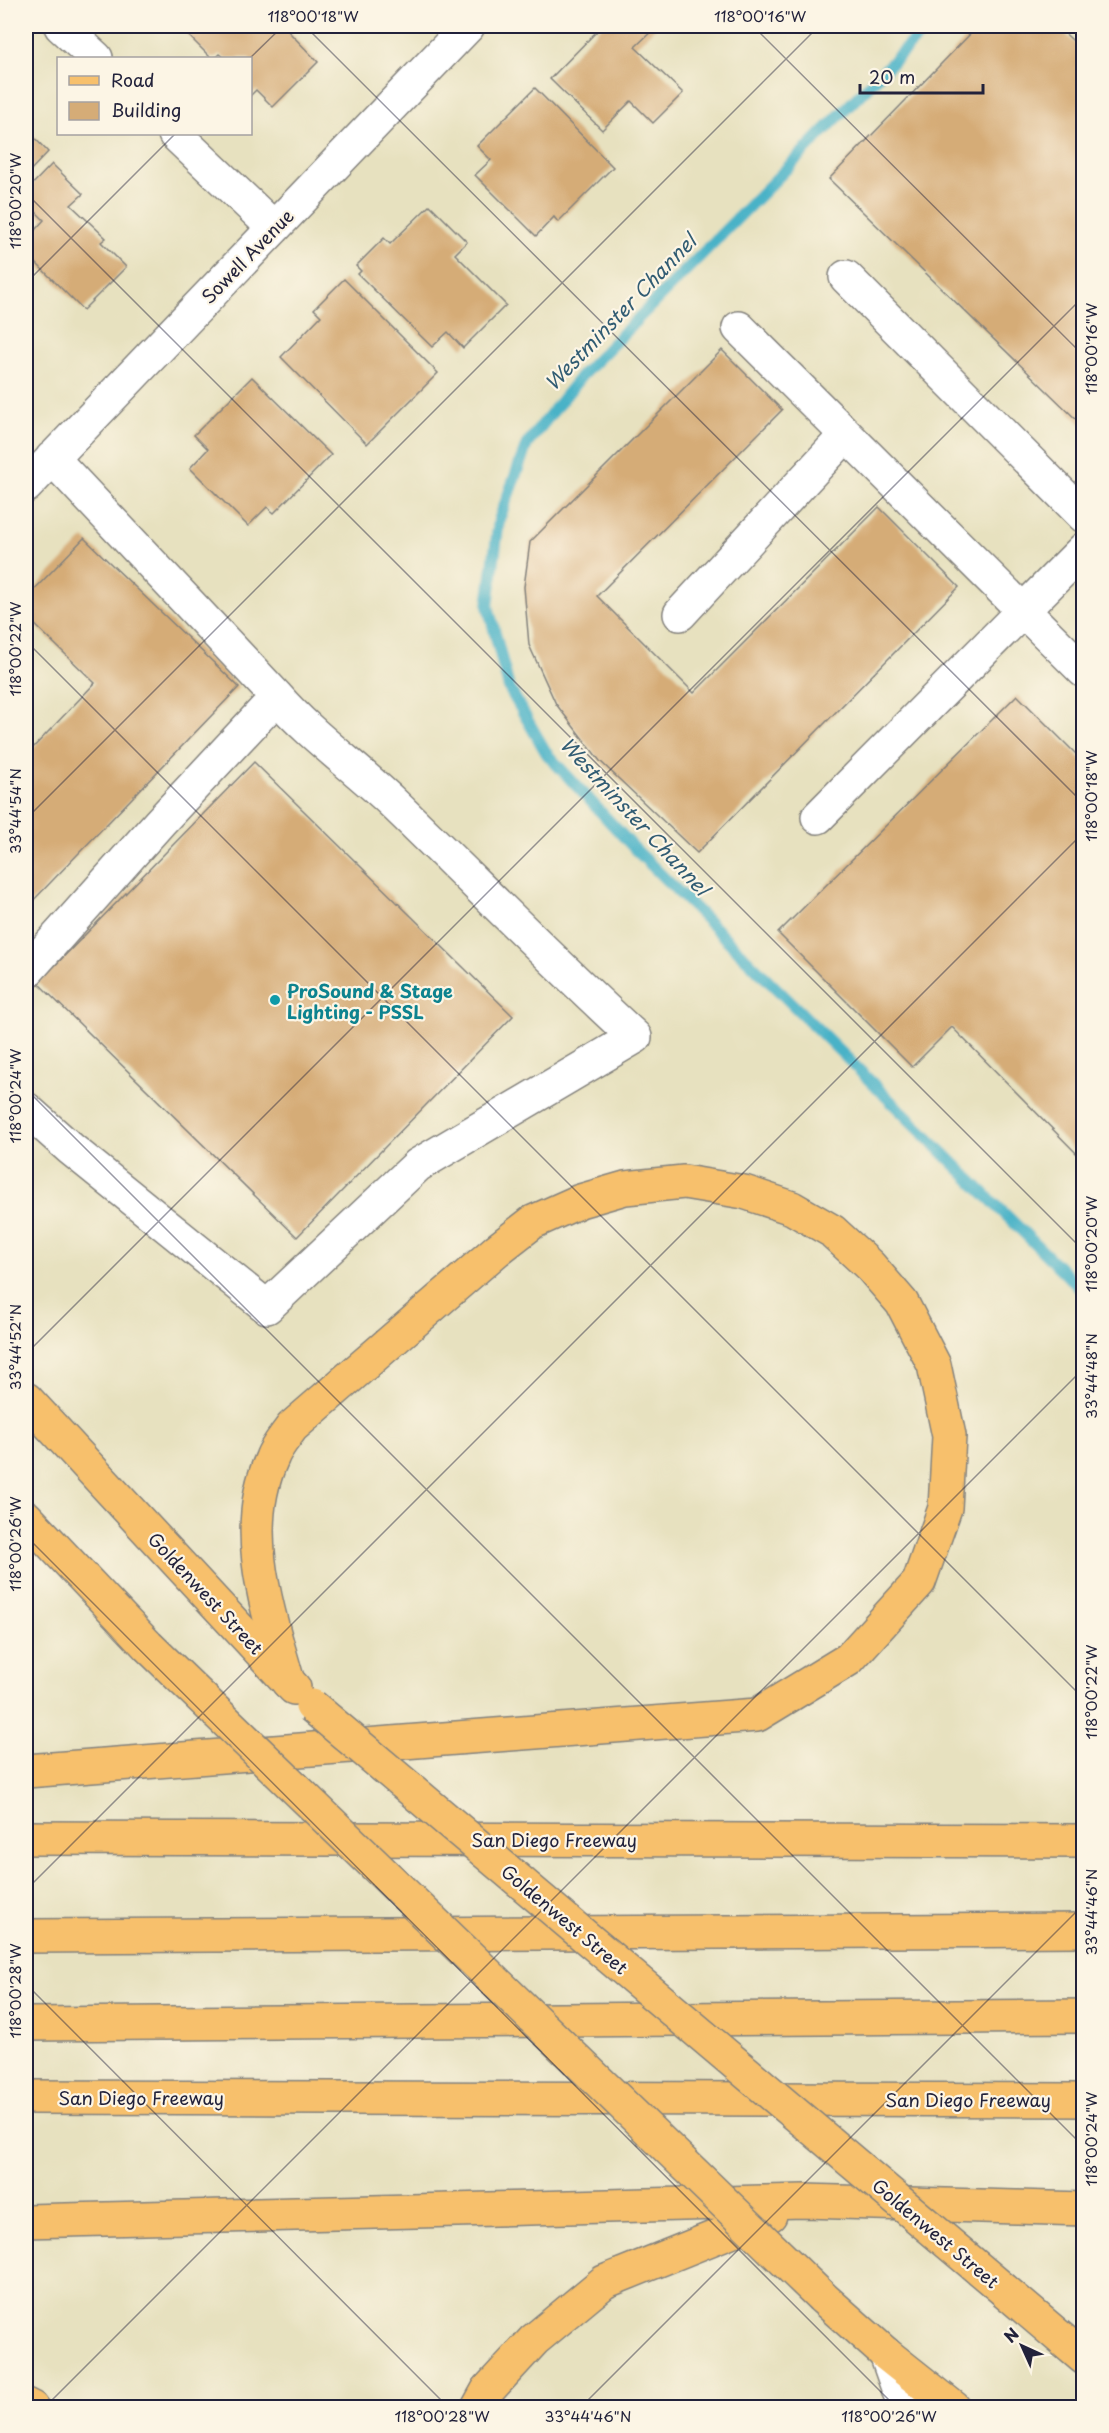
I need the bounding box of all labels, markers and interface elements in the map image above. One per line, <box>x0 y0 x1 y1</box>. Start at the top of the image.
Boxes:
text: 118°00'18"W <box>267 4 359 27</box>
text: 118°00'16"W <box>714 4 807 27</box>
legend <box>57 57 252 135</box>
scale bar <box>860 57 983 95</box>
text: 20 m <box>869 63 915 90</box>
text: Road <box>111 66 155 93</box>
text: Building <box>111 96 181 123</box>
text: 118°00'20"W <box>3 152 26 249</box>
street label: Sowell Avenue <box>195 202 299 310</box>
water label: Westminster Channel <box>537 224 705 397</box>
text: 118°00'16"W <box>1079 302 1102 395</box>
text: 118°00'22"W <box>3 601 26 697</box>
water label: Westminster Channel <box>553 730 719 905</box>
text: 118°00'18"W <box>1079 750 1102 842</box>
text: 33°44'54"N <box>3 768 26 854</box>
place label: ProSound & Stage Lighting - PSSL <box>287 977 453 1025</box>
marker: ProSound & Stage Lighting - PSSL <box>268 993 282 1007</box>
text: 118°00'24"W <box>3 1048 26 1143</box>
text: 118°00'20"W <box>1079 1195 1102 1292</box>
text: 33°44'52"N <box>3 1304 26 1390</box>
text: 33°44'48"N <box>1079 1333 1102 1419</box>
text: 118°00'26"W <box>3 1496 26 1592</box>
street label: Goldenwest Street <box>142 1526 270 1660</box>
text: 118°00'22"W <box>1079 1644 1102 1740</box>
street label: San Diego Freeway <box>471 1826 637 1853</box>
street label: Goldenwest Street <box>496 1858 634 1980</box>
text: 33°44'46"N <box>1079 1869 1102 1955</box>
text: 118°00'28"W <box>3 1943 26 2039</box>
street label: San Diego Freeway <box>58 2084 224 2111</box>
street label: San Diego Freeway <box>885 2086 1051 2113</box>
text: 118°00'24"W <box>1079 2091 1102 2186</box>
street label: Goldenwest Street <box>867 2172 1005 2294</box>
north arrow <box>992 2316 1052 2376</box>
text: N <box>998 2322 1024 2348</box>
text: 118°00'28"W <box>394 2404 490 2427</box>
text: 33°44'46"N <box>545 2404 631 2427</box>
text: 118°00'26"W <box>841 2404 937 2427</box>

